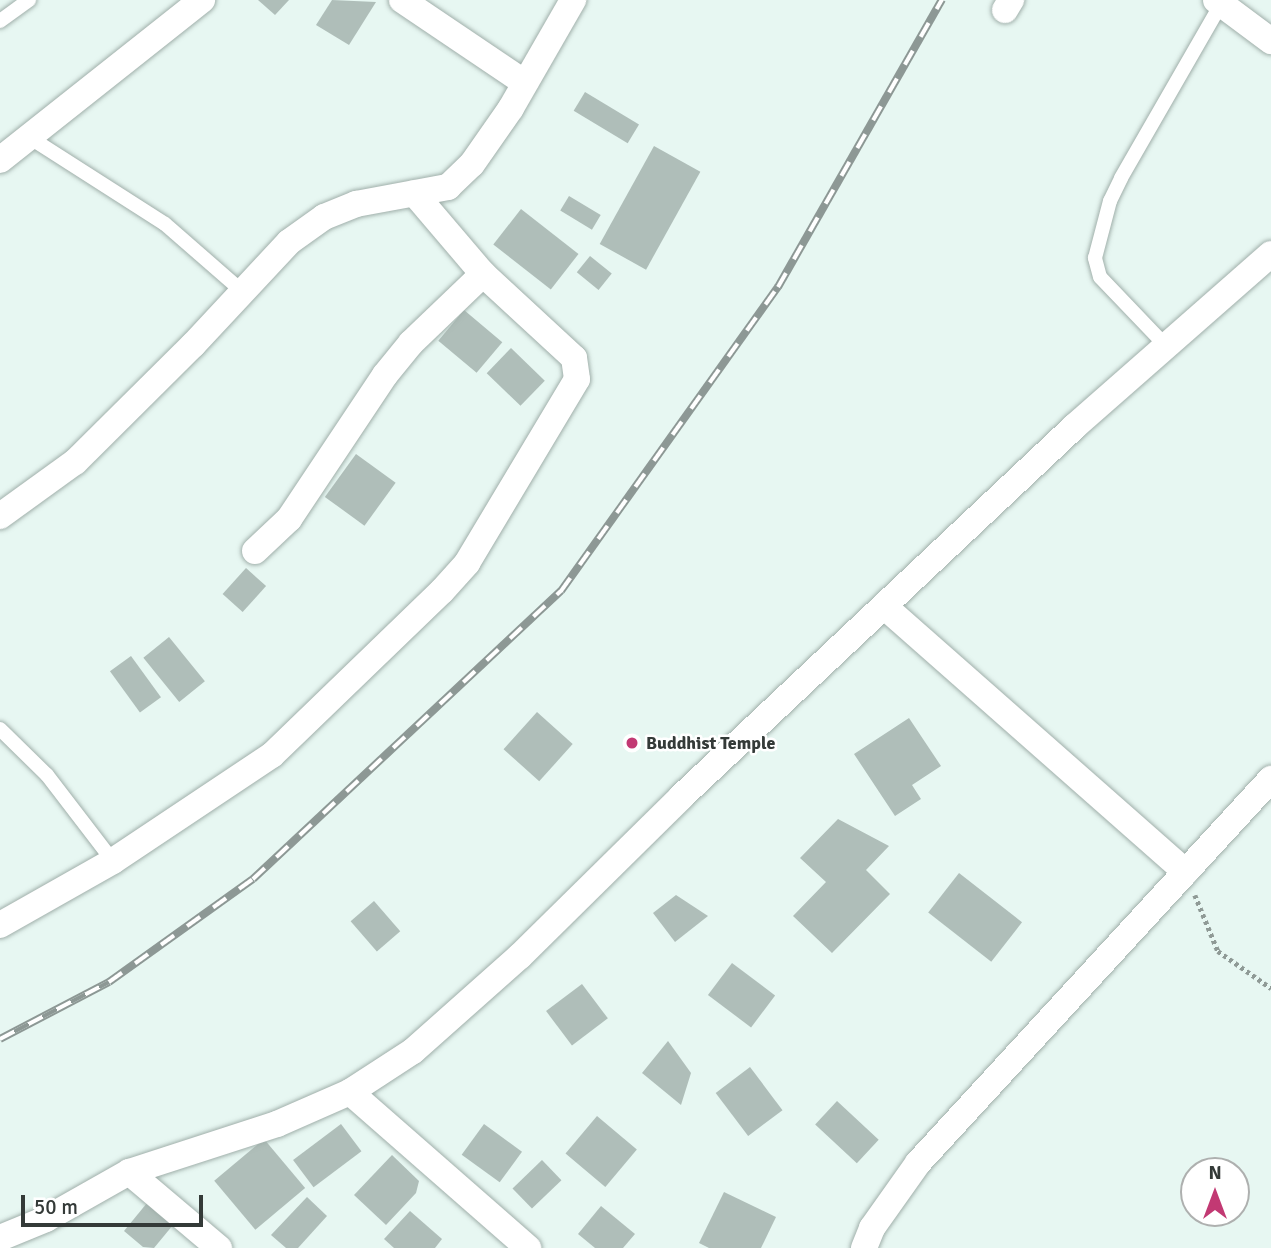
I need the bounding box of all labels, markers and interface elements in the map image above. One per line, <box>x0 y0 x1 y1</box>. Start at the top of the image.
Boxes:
place label: Buddhist Temple <box>646 732 775 754</box>
marker: Buddhist Temple <box>624 735 640 751</box>
north arrow <box>1180 1157 1250 1227</box>
text: N <box>1208 1161 1222 1185</box>
scale bar <box>24 1182 206 1226</box>
text: 50 m <box>34 1194 78 1220</box>

